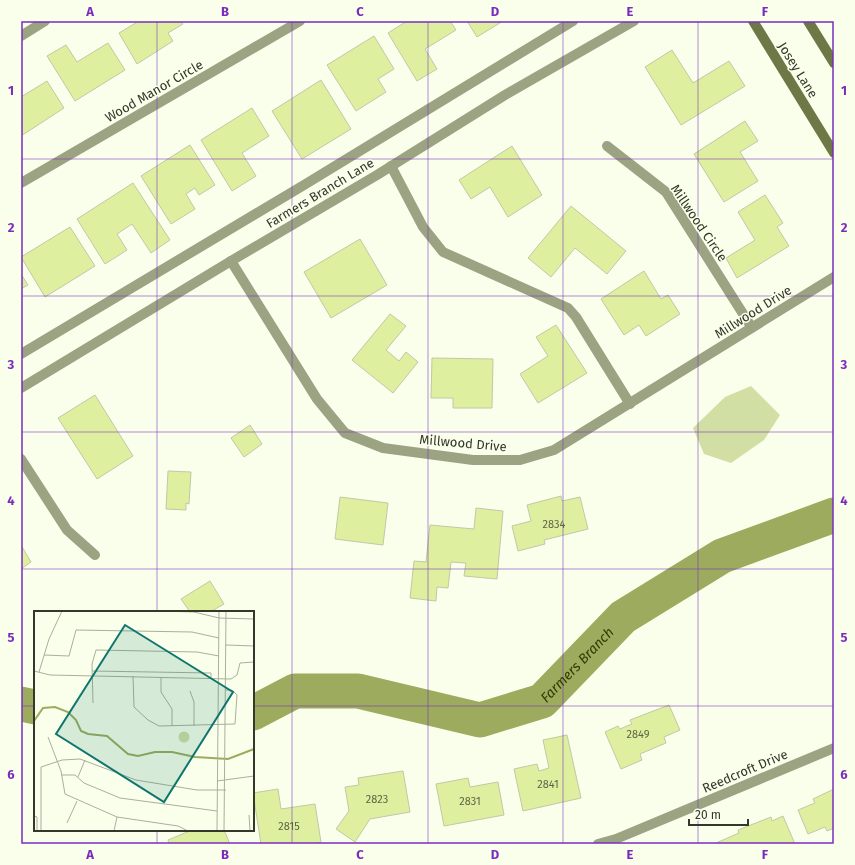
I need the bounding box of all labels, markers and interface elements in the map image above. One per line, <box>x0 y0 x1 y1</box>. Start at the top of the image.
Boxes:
text: A <box>85 4 94 19</box>
text: B <box>221 4 229 19</box>
text: C <box>356 4 364 19</box>
text: D <box>491 4 500 19</box>
text: E <box>627 4 634 19</box>
text: F <box>762 4 769 19</box>
street label: Josey Lane <box>775 39 821 101</box>
street label: Wood Manor Circle <box>102 57 206 125</box>
text: 1 <box>8 83 14 98</box>
text: 1 <box>841 83 847 98</box>
street label: Farmers Branch Lane <box>264 155 376 231</box>
street label: Millwood Circle <box>668 182 730 264</box>
text: 2 <box>8 220 15 235</box>
text: 2 <box>841 220 848 235</box>
street label: Millwood Drive <box>712 282 794 342</box>
text: 3 <box>7 357 15 372</box>
text: 3 <box>840 357 848 372</box>
street label: Millwood Drive <box>419 432 507 454</box>
text: 4 <box>7 493 15 508</box>
text: 4 <box>840 493 848 508</box>
house number: 2834 <box>543 518 566 531</box>
inset map <box>34 611 254 831</box>
water label: Farmers Branch <box>537 624 617 706</box>
text: 5 <box>8 630 15 645</box>
text: 5 <box>841 630 848 645</box>
house number: 2849 <box>627 728 650 741</box>
street label: Reedcroft Drive <box>700 746 790 796</box>
text: 6 <box>7 767 15 782</box>
text: 6 <box>840 767 848 782</box>
house number: 2841 <box>537 778 559 791</box>
house number: 2823 <box>366 793 388 806</box>
house number: 2831 <box>459 795 481 808</box>
scale bar <box>689 801 748 827</box>
text: 20 m <box>695 808 721 822</box>
house number: 2815 <box>278 820 300 833</box>
text: A <box>85 847 94 862</box>
text: B <box>221 847 229 862</box>
text: C <box>356 847 364 862</box>
text: D <box>491 847 500 862</box>
text: E <box>627 847 634 862</box>
text: F <box>762 847 769 862</box>

